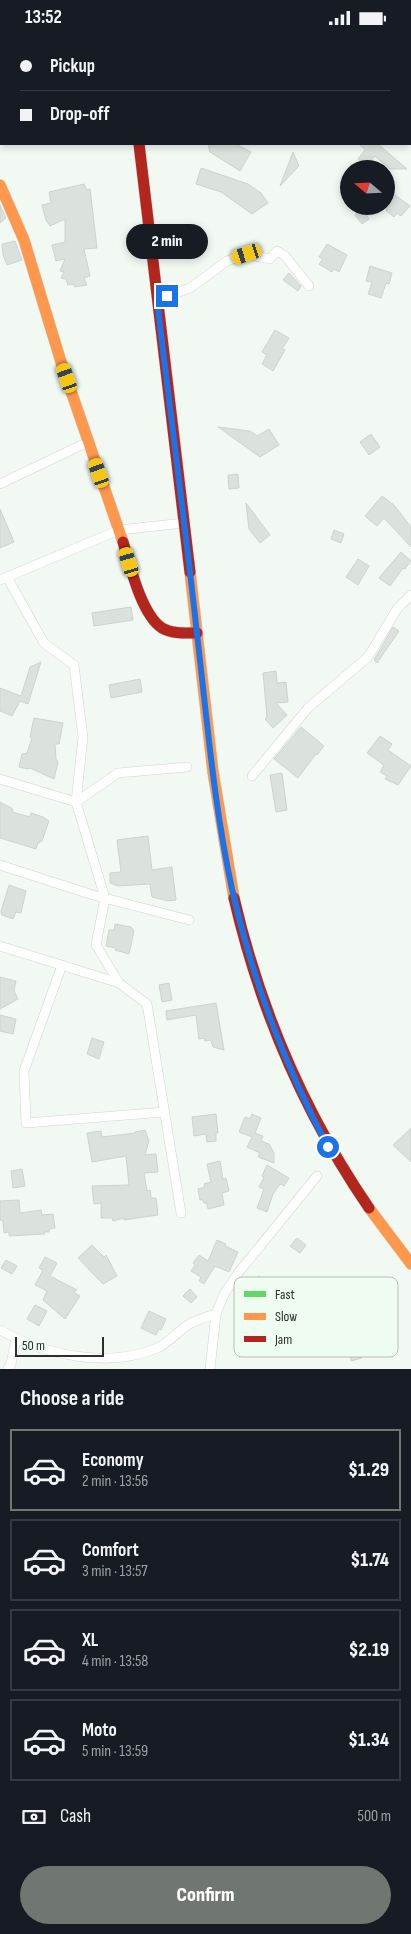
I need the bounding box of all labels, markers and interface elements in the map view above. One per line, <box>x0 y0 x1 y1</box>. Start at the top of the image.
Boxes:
text: 13:52 <box>25 6 62 29</box>
text: Pickup <box>50 55 95 78</box>
text: Drop-off <box>50 103 110 126</box>
north arrow <box>340 160 395 215</box>
map controls <box>340 160 395 215</box>
callout: 2 min <box>126 223 208 259</box>
text: 2 min <box>151 232 183 251</box>
car <box>230 242 263 266</box>
route end <box>156 285 178 307</box>
car <box>55 361 78 395</box>
car <box>87 456 110 490</box>
car <box>117 545 140 579</box>
route start <box>317 1136 339 1158</box>
legend <box>234 1277 398 1357</box>
text: Fast <box>275 1286 295 1303</box>
text: Slow <box>275 1308 297 1325</box>
text: Jam <box>274 1331 292 1348</box>
scale bar <box>15 1334 104 1357</box>
text: 50 m <box>22 1337 45 1354</box>
text: Choose a ride <box>20 1385 124 1412</box>
icon: car <box>22 1448 67 1493</box>
text: Economy <box>82 1449 144 1472</box>
text: $1.29 <box>348 1459 389 1482</box>
text: 2 min · 13:56 <box>82 1472 148 1491</box>
icon: car <box>22 1538 67 1583</box>
text: Comfort <box>82 1539 139 1562</box>
text: $1.74 <box>350 1549 389 1572</box>
text: 3 min · 13:57 <box>82 1562 148 1581</box>
icon: car <box>22 1628 67 1673</box>
text: XL <box>82 1629 98 1652</box>
text: $2.19 <box>349 1639 389 1662</box>
text: 4 min · 13:58 <box>82 1652 148 1671</box>
icon: car <box>22 1718 67 1763</box>
text: Moto <box>82 1719 117 1742</box>
text: $1.34 <box>348 1729 389 1752</box>
text: 5 min · 13:59 <box>82 1742 148 1761</box>
icon: cash <box>20 1803 48 1831</box>
text: Cash <box>60 1805 91 1828</box>
text: 500 m <box>357 1807 391 1826</box>
button: Confirm <box>20 1866 391 1924</box>

